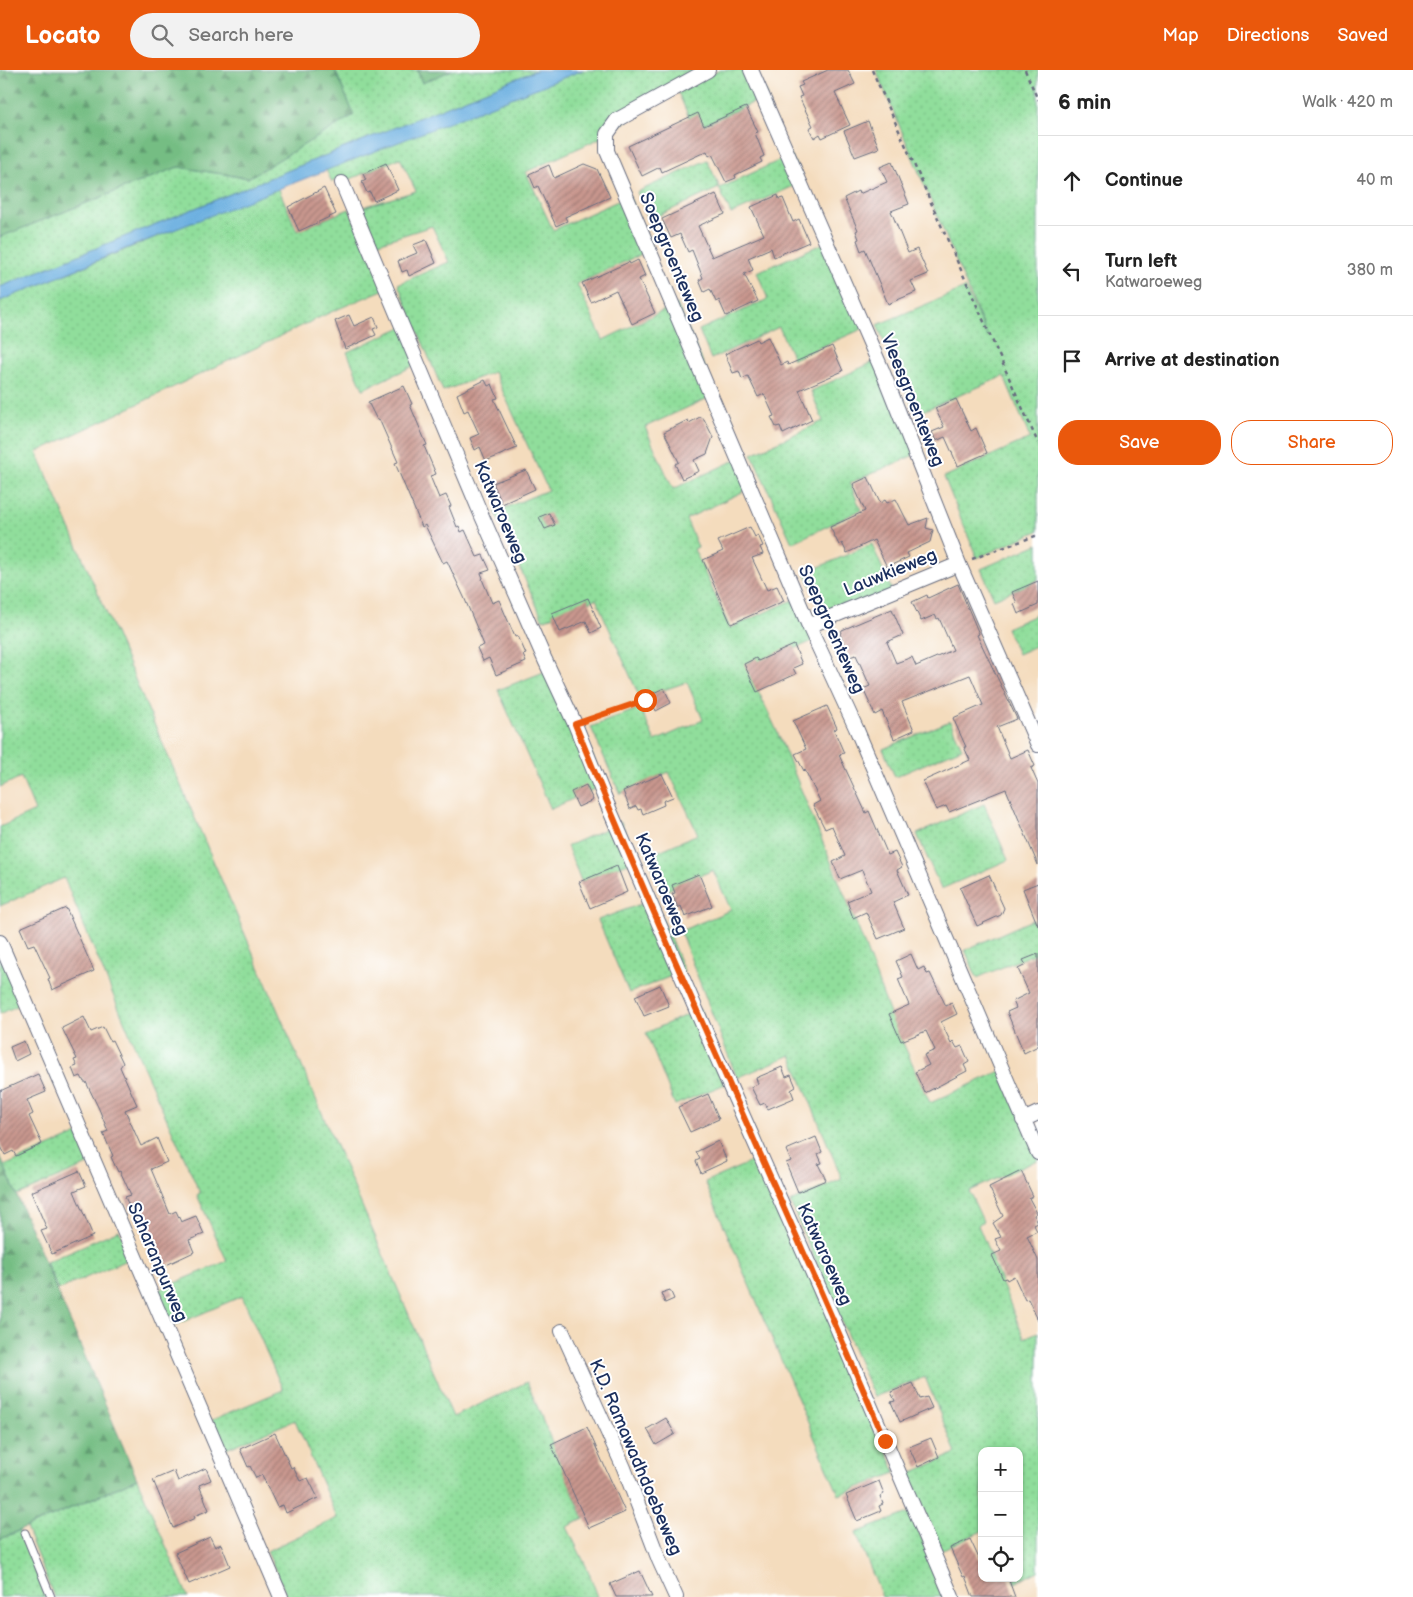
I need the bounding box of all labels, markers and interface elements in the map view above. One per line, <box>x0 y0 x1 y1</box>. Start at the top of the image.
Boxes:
search box <box>130 13 480 58</box>
text: Locato <box>25 21 100 50</box>
icon: search <box>148 21 176 49</box>
text: Search here <box>188 24 294 47</box>
text: Map <box>1163 25 1199 46</box>
text: Directions <box>1227 25 1309 46</box>
text: Saved <box>1337 25 1388 46</box>
text: 6 min <box>1058 90 1111 115</box>
text: Walk · 420 m <box>1302 93 1393 112</box>
icon: ahead <box>1058 167 1086 195</box>
text: Continue <box>1105 169 1183 192</box>
text: 40 m <box>1356 171 1393 190</box>
street label: Soepgroenteweg <box>635 189 708 325</box>
text: Turn left <box>1105 250 1177 273</box>
icon: left <box>1058 257 1086 285</box>
text: 380 m <box>1347 261 1393 280</box>
text: Katwaroeweg <box>1105 273 1202 292</box>
street label: Vleesgroenteweg <box>876 331 949 470</box>
icon: arrive <box>1058 347 1086 375</box>
text: Arrive at destination <box>1105 349 1280 372</box>
button: Save <box>1058 420 1221 465</box>
button: Share <box>1231 420 1393 465</box>
street label: Katwaroeweg <box>470 458 532 567</box>
street label: Lauwkieweg <box>840 544 940 601</box>
street label: Soepgroenteweg <box>794 562 869 697</box>
route start <box>634 689 657 712</box>
street label: Katwaroeweg <box>631 830 693 939</box>
street label: Saharanpurweg <box>123 1199 192 1325</box>
street label: Katwaroeweg <box>793 1200 856 1308</box>
street label: K.D. Ramawadhdoebeweg <box>585 1356 686 1559</box>
route end <box>874 1430 897 1453</box>
map controls <box>978 1447 1023 1582</box>
button: + <box>978 1447 1023 1492</box>
button: − <box>978 1492 1023 1537</box>
button: locate <box>978 1537 1023 1582</box>

